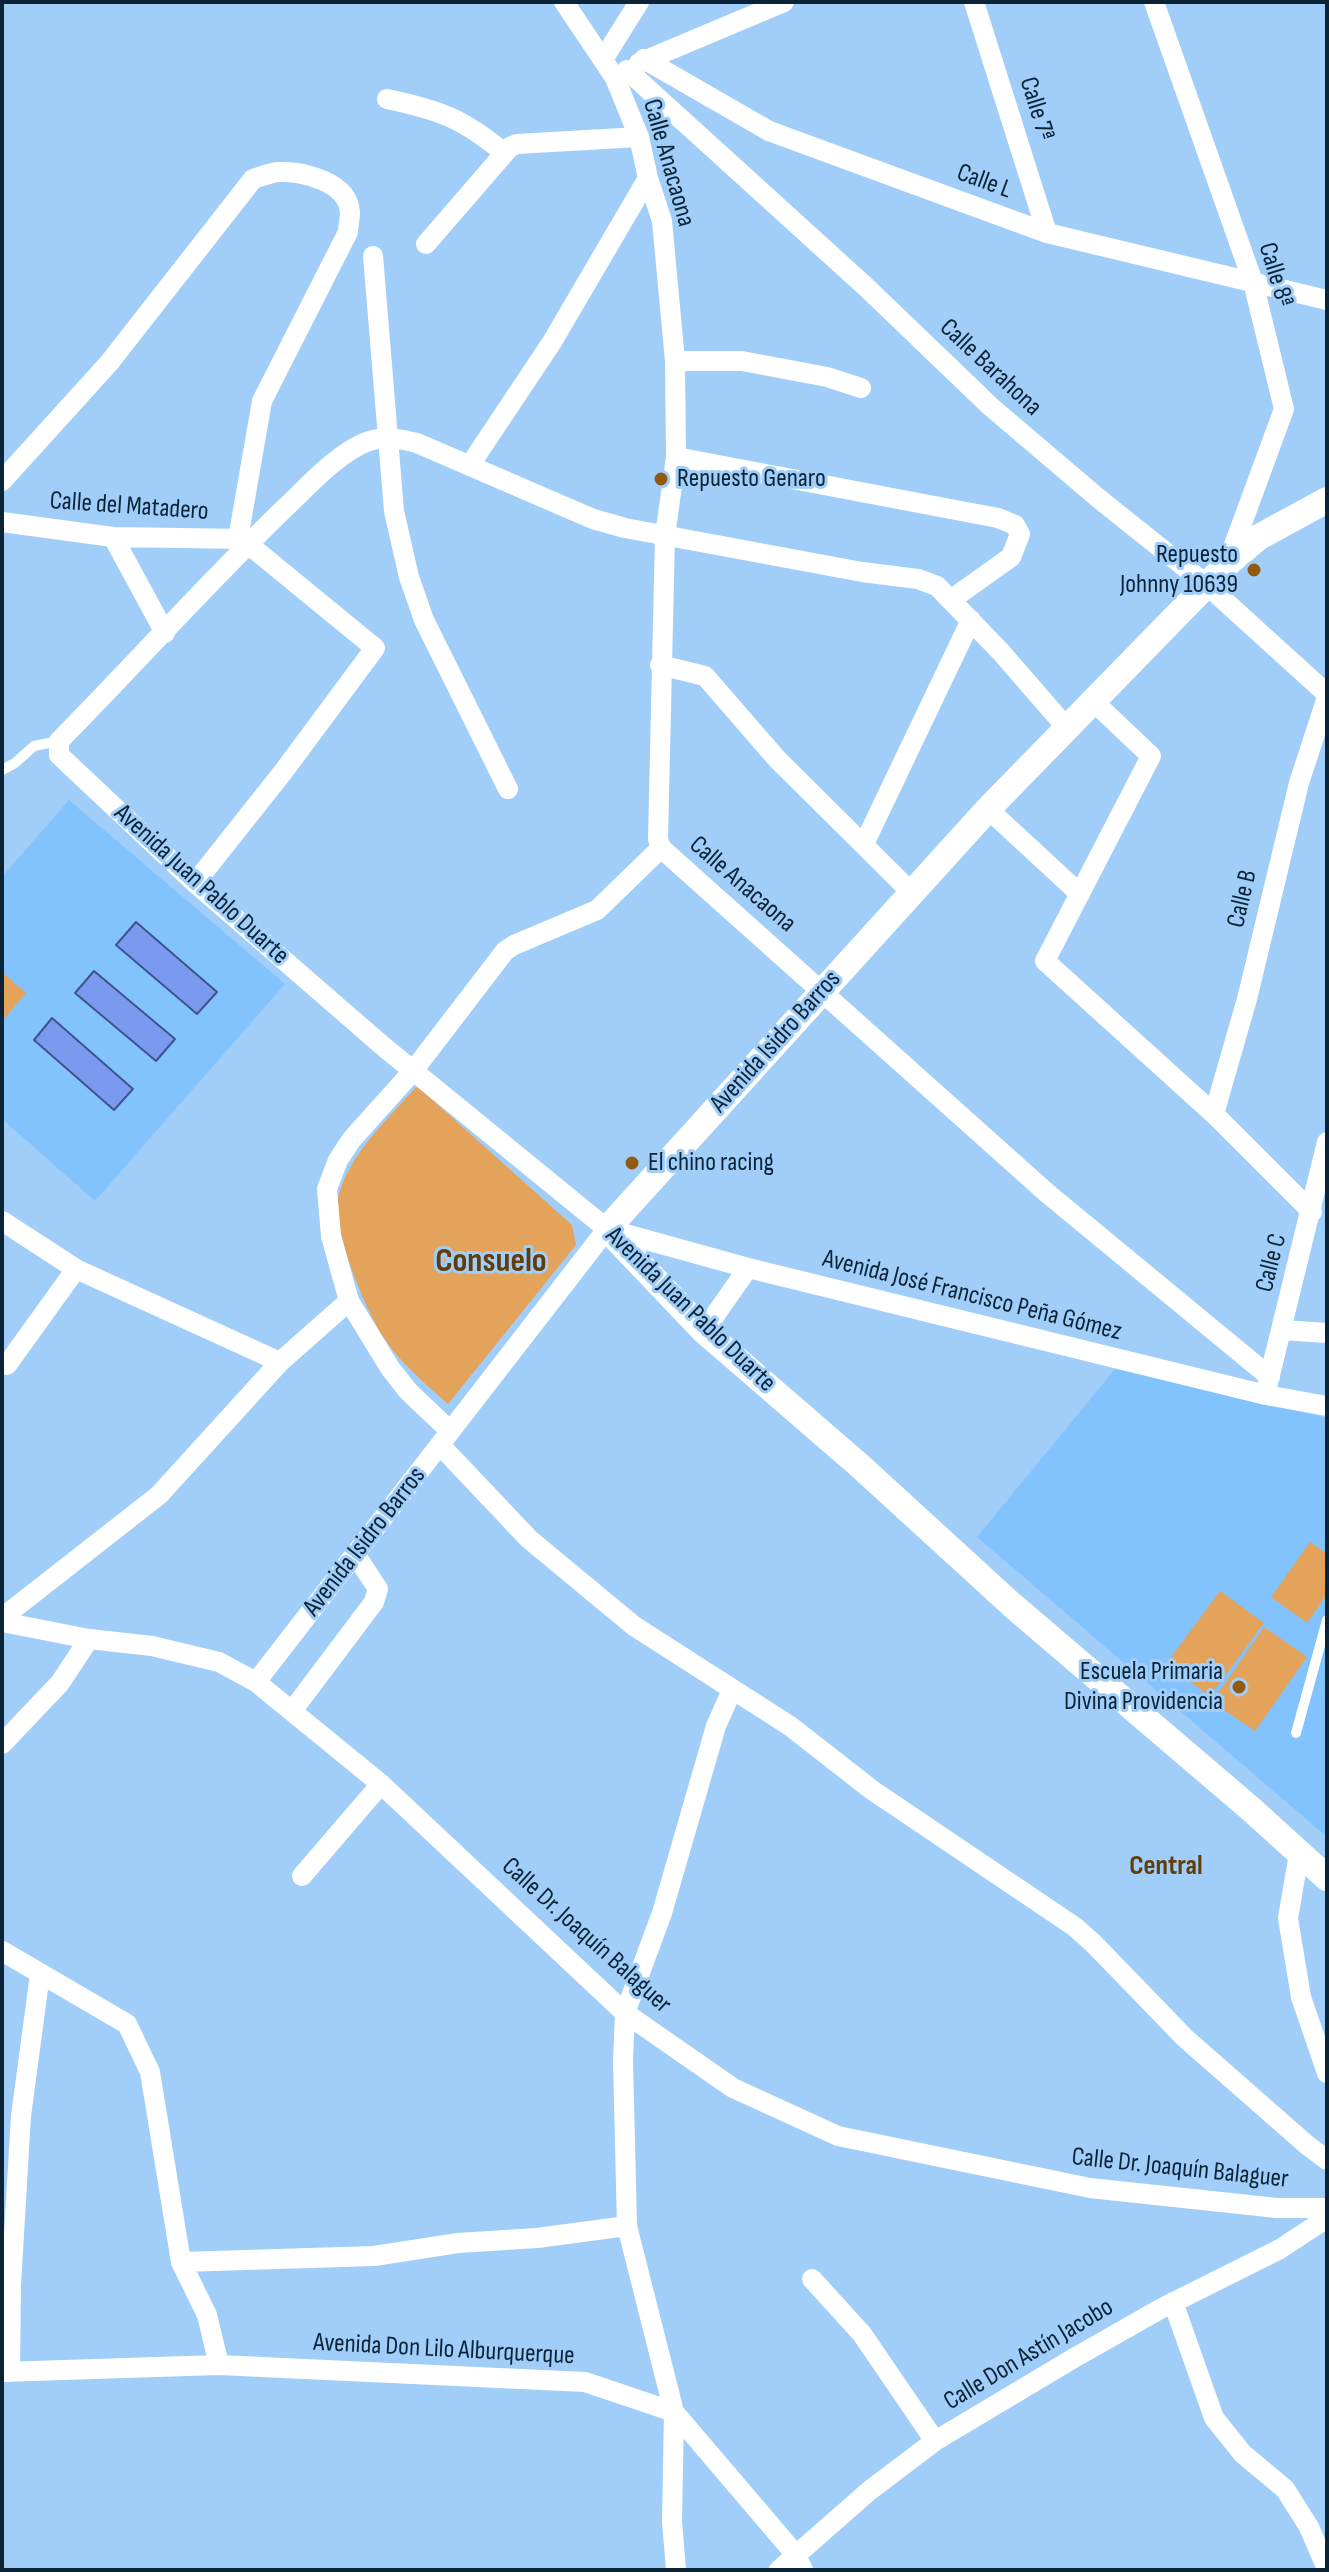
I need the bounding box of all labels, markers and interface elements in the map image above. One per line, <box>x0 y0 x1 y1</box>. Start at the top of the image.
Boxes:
street label: Calle 7ª <box>1012 74 1060 144</box>
street label: Calle Anacaona <box>635 96 701 230</box>
street label: Calle L <box>952 158 1016 206</box>
street label: Calle 8ª <box>1250 239 1300 311</box>
street label: Calle Barahona <box>932 313 1048 423</box>
place label: Repuesto Genaro <box>677 463 826 495</box>
marker: Repuesto Genaro <box>652 470 670 488</box>
street label: Calle del Matadero <box>49 486 209 528</box>
place label: Repuesto Johnny 10639 <box>1120 539 1238 600</box>
marker: Repuesto Johnny 10639 <box>1245 561 1263 579</box>
street label: Avenida Juan Pablo Duarte <box>107 798 295 972</box>
street label: Calle Anacaona <box>682 830 802 940</box>
street label: Calle B <box>1221 867 1265 931</box>
street label: Avenida Isidro Barros <box>704 964 848 1120</box>
place label: El chino racing <box>648 1147 774 1179</box>
marker: El chino racing <box>623 1154 641 1172</box>
street label: Avenida Juan Pablo Duarte <box>598 1221 782 1399</box>
street label: Calle C <box>1250 1231 1294 1295</box>
district label: Consuelo <box>435 1242 547 1282</box>
street label: Avenida José Francisco Peña Gómez <box>819 1244 1125 1348</box>
street label: Avenida Isidro Barros <box>297 1461 433 1623</box>
place label: Escuela Primaria Divina Providencia <box>1064 1656 1223 1718</box>
marker: Escuela Primaria Divina Providencia <box>1230 1678 1248 1696</box>
district label: Central <box>1129 1850 1203 1884</box>
street label: Calle Dr. Joaquín Balaguer <box>495 1852 677 2020</box>
street label: Calle Dr. Joaquín Balaguer <box>1070 2142 1290 2196</box>
street label: Calle Don Astín Jacobo <box>939 2292 1119 2418</box>
street label: Avenida Don Lilo Alburquerque <box>313 2328 575 2372</box>

